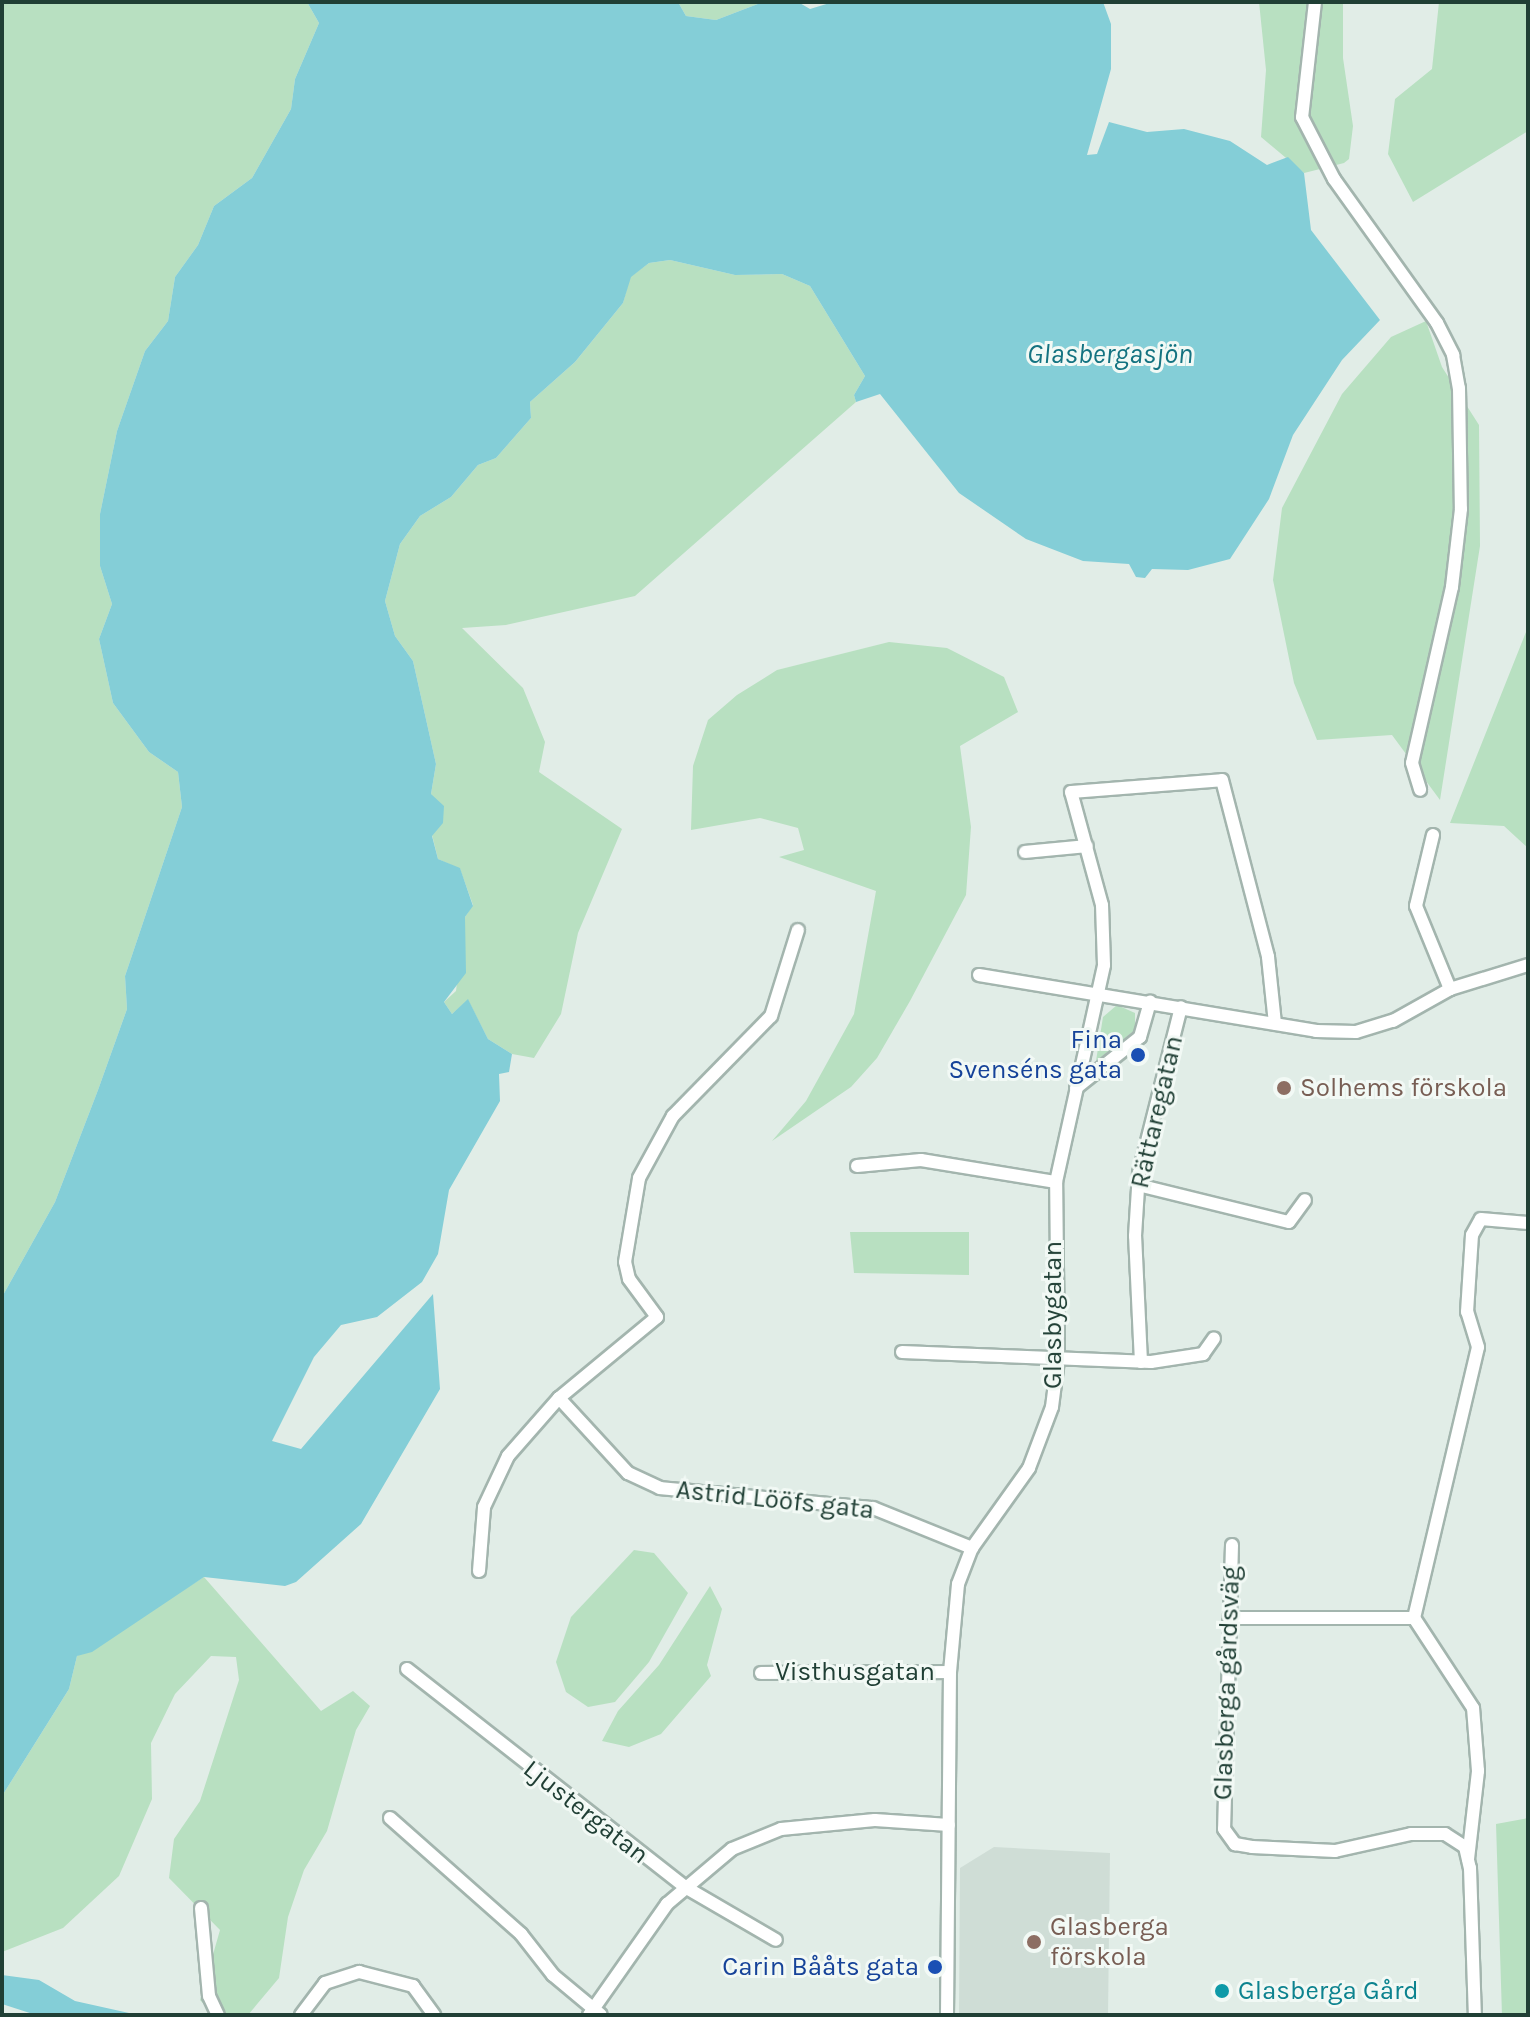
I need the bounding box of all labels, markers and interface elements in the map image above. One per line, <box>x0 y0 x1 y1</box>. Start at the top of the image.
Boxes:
water label: Glasbergasjön <box>1027 337 1193 371</box>
place label: Fina Svenséns gata <box>949 1024 1122 1086</box>
street label: Rättaregatan <box>1124 1033 1190 1191</box>
marker: Fina Svenséns gata <box>1129 1046 1147 1064</box>
place label: Solhems förskola <box>1300 1072 1507 1104</box>
marker: Solhems förskola <box>1275 1079 1293 1097</box>
street label: Glasbygatan <box>1037 1241 1069 1389</box>
street label: Astrid Lööfs gata <box>674 1474 876 1526</box>
street label: Glasberga gårdsväg <box>1207 1565 1247 1801</box>
street label: Visthusgatan <box>775 1656 935 1688</box>
street label: Ljustergatan <box>517 1753 655 1871</box>
place label: Glasberga förskola <box>1050 1911 1169 1972</box>
marker: Glasberga förskola <box>1025 1933 1043 1951</box>
place label: Carin Bååts gata <box>722 1951 919 1983</box>
marker: Carin Bååts gata <box>926 1958 944 1976</box>
place label: Glasberga Gård <box>1238 1975 1419 2007</box>
marker: Glasberga Gård <box>1213 1982 1231 2000</box>

